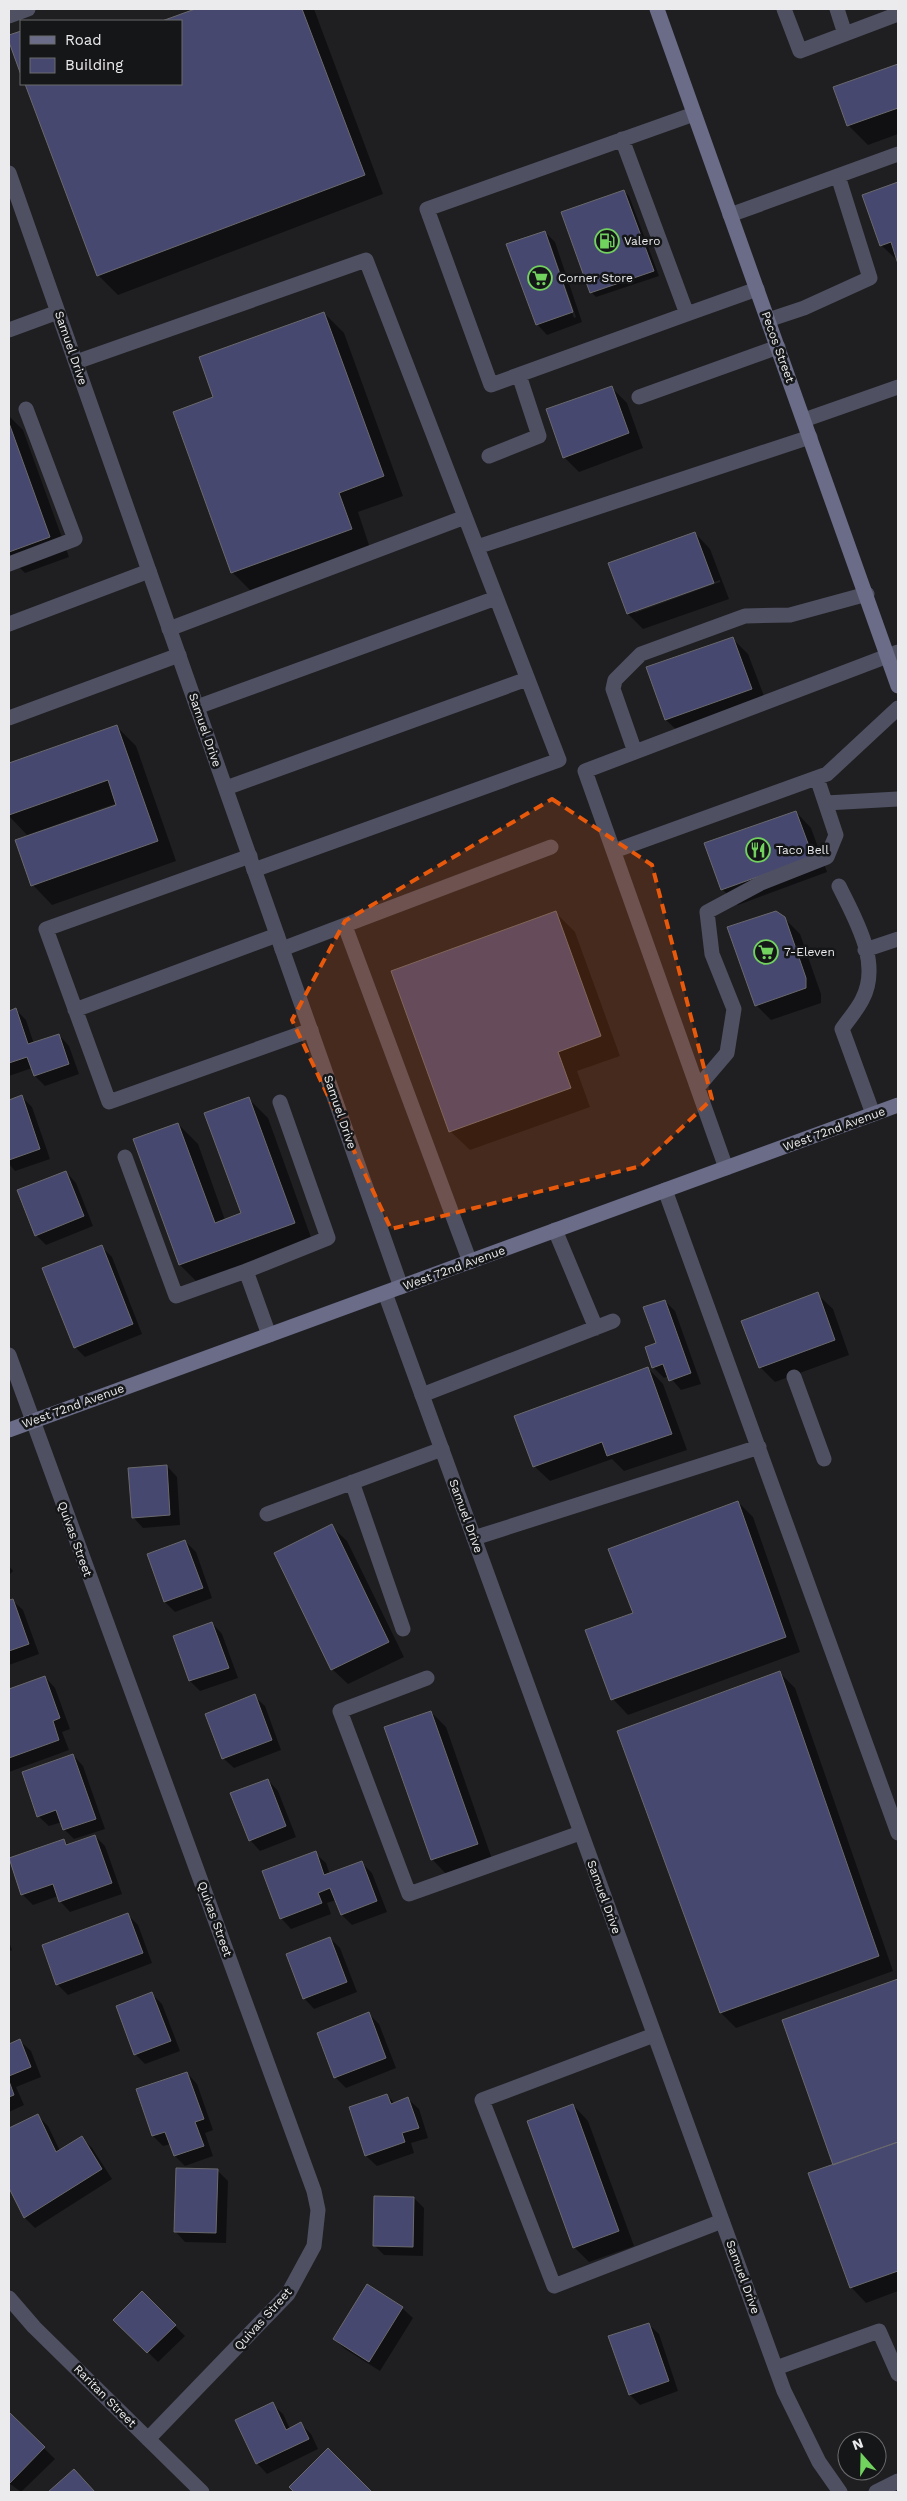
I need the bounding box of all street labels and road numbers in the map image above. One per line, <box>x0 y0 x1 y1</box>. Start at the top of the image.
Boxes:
street label: Samuel Drive <box>52 309 90 387</box>
street label: Pecos Street <box>759 310 797 384</box>
street label: Samuel Drive <box>186 691 224 769</box>
street label: Samuel Drive <box>321 1073 359 1151</box>
street label: West 72nd Avenue <box>781 1104 887 1154</box>
street label: West 72nd Avenue <box>401 1243 507 1293</box>
street label: West 72nd Avenue <box>20 1381 126 1431</box>
street label: Samuel Drive <box>446 1477 486 1555</box>
street label: Quivas Street <box>55 1499 95 1579</box>
street label: Samuel Drive <box>584 1858 624 1936</box>
street label: Quivas Street <box>195 1879 235 1959</box>
street label: Samuel Drive <box>723 2238 763 2316</box>
street label: Quivas Street <box>231 2285 295 2353</box>
street label: Raritan Street <box>71 2362 139 2430</box>

